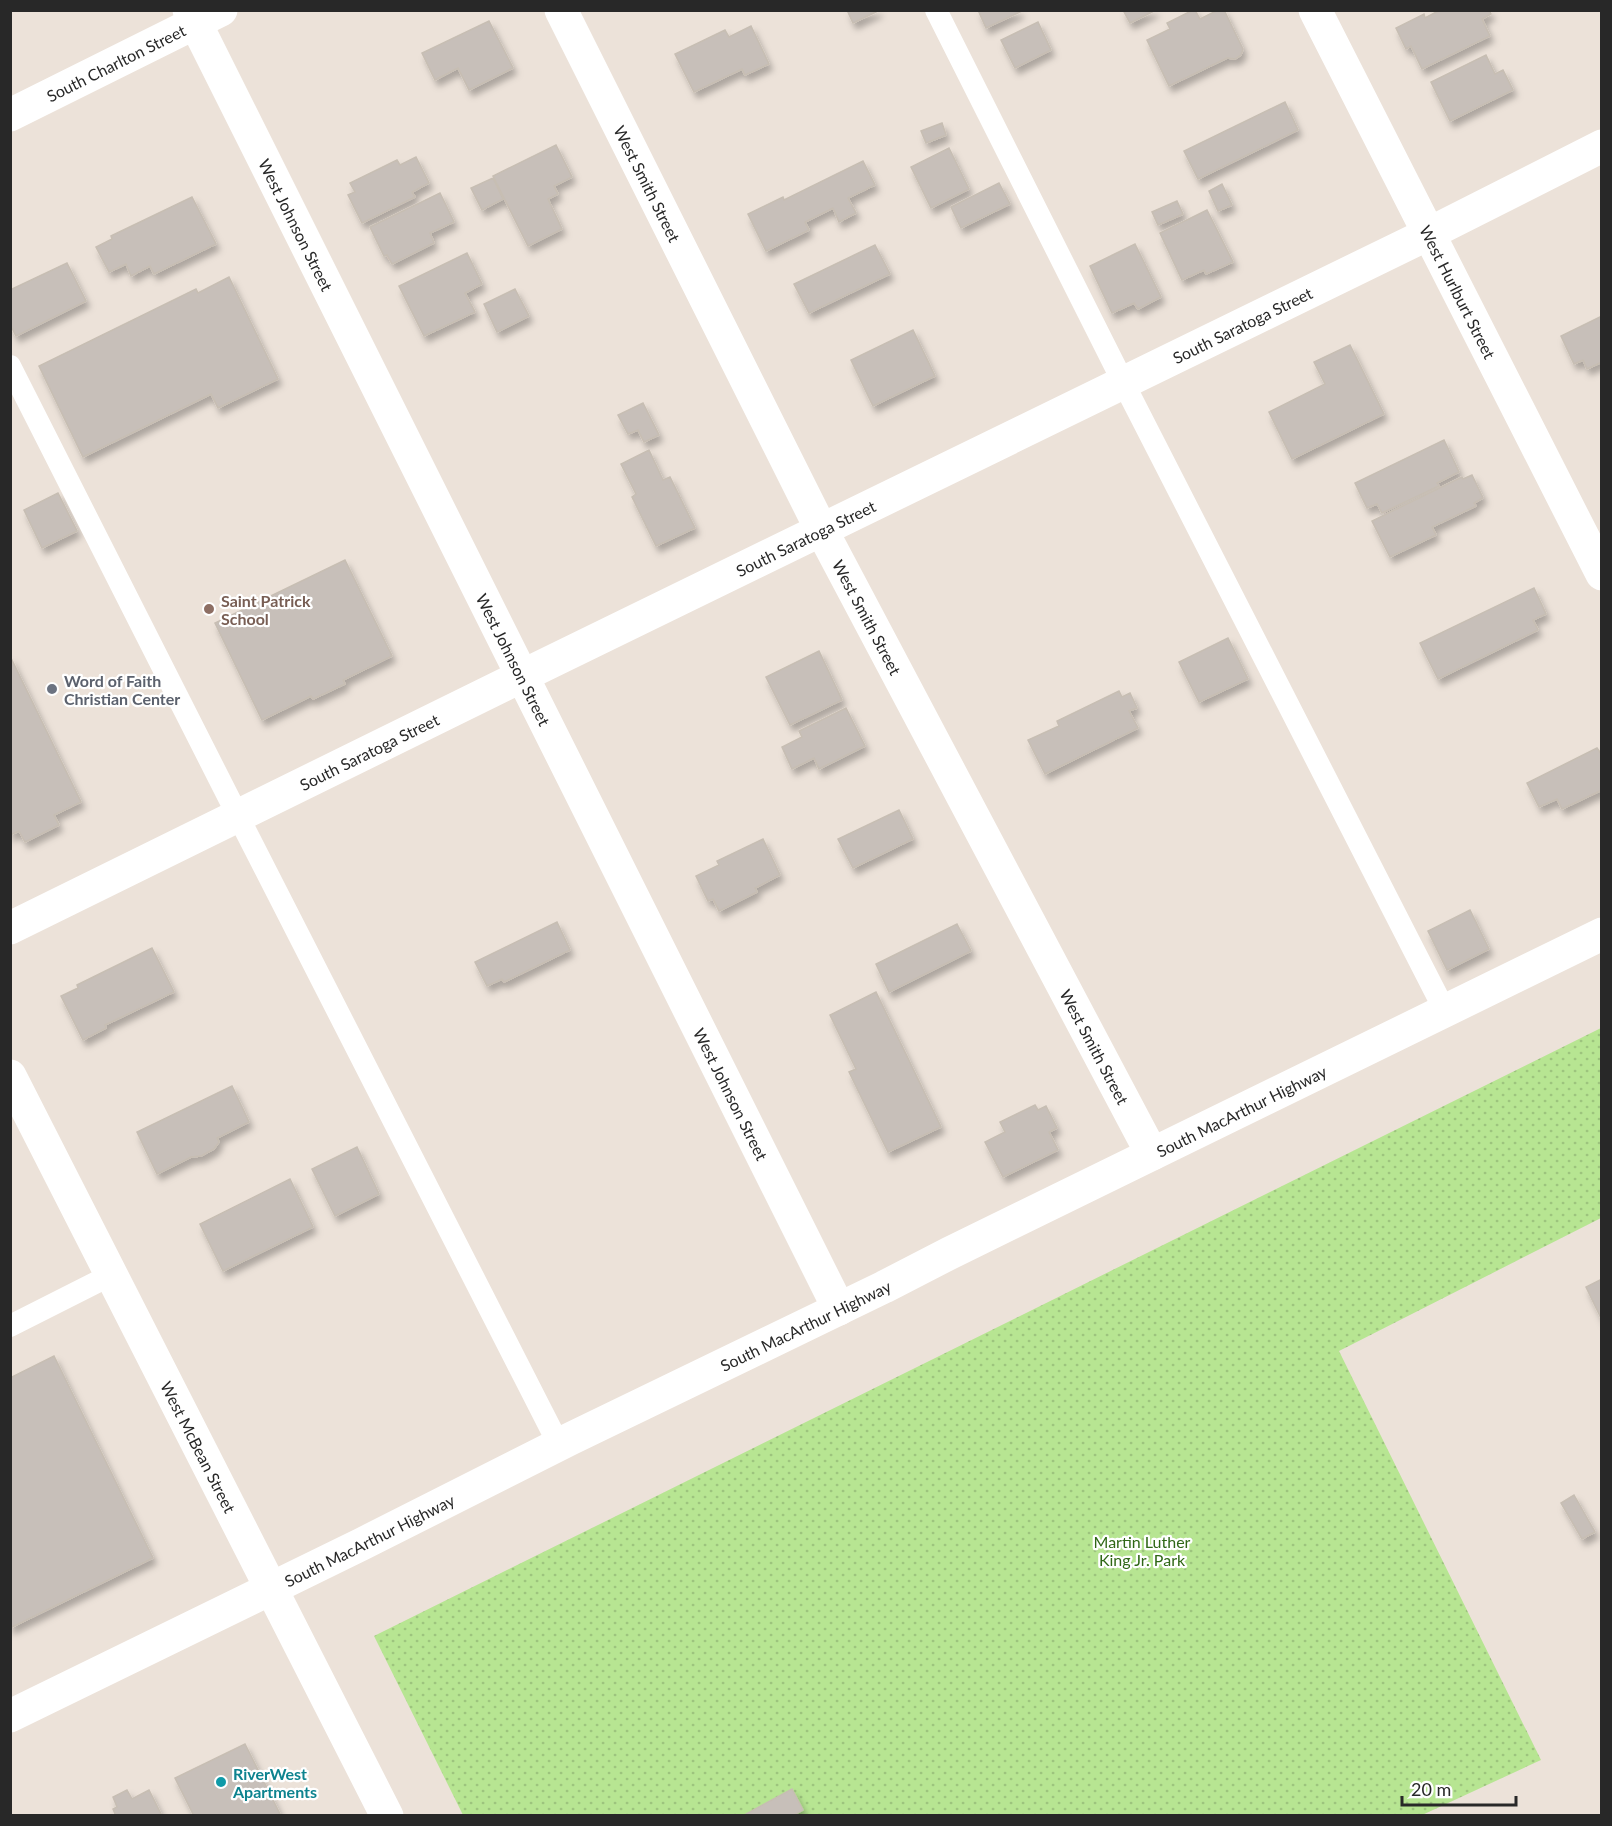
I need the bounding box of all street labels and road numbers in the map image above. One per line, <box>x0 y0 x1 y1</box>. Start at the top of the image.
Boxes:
street label: South Charlton Street <box>43 20 188 105</box>
street label: West Smith Street <box>611 122 685 245</box>
street label: West Johnson Street <box>255 155 337 294</box>
street label: West Hurlburt Street <box>1416 222 1500 362</box>
street label: South Saratoga Street <box>1169 282 1315 367</box>
street label: South Saratoga Street <box>733 496 878 580</box>
street label: West Smith Street <box>829 556 906 678</box>
street label: West Johnson Street <box>473 590 555 729</box>
street label: South Saratoga Street <box>296 709 442 794</box>
street label: West Smith Street <box>1057 986 1133 1107</box>
street label: West Johnson Street <box>690 1025 772 1163</box>
street label: South MacArthur Highway <box>1153 1061 1330 1160</box>
street label: South MacArthur Highway <box>717 1275 894 1375</box>
street label: West McBean Street <box>157 1378 240 1516</box>
street label: South MacArthur Highway <box>281 1489 458 1590</box>

